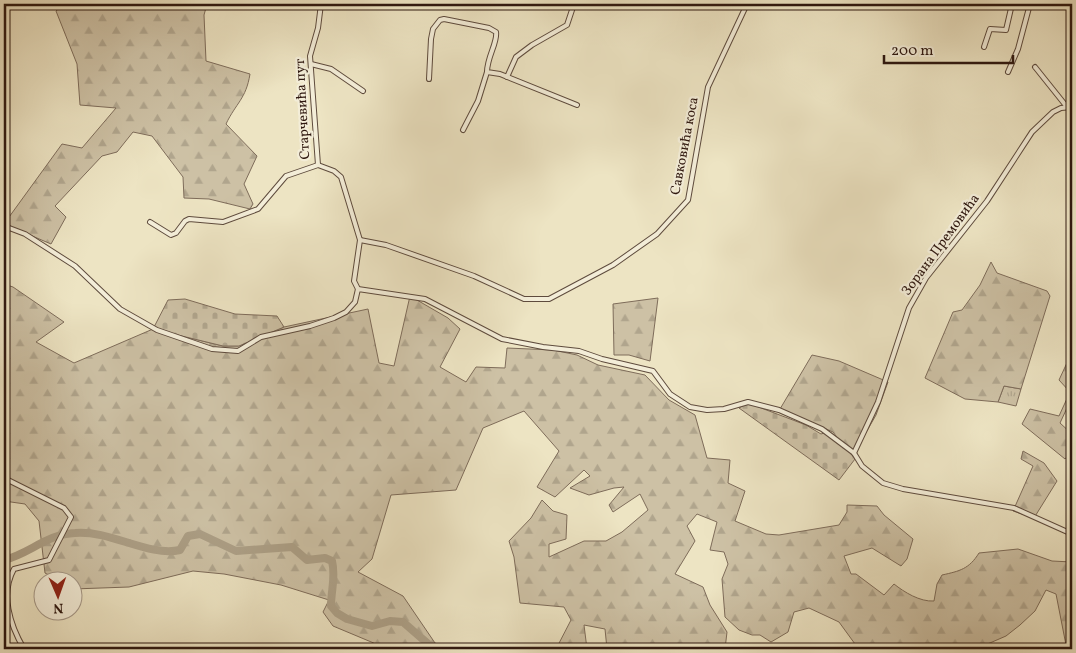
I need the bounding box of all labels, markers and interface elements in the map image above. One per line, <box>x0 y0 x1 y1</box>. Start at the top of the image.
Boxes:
scale bar <box>884 32 1012 64</box>
text: 200 m <box>891 41 934 62</box>
street label: Старчевића пут <box>291 58 315 160</box>
street label: Савковића коса <box>666 95 704 197</box>
street label: Зорана Премовића <box>898 190 984 300</box>
north arrow <box>32 570 82 620</box>
text: N <box>53 598 64 617</box>

